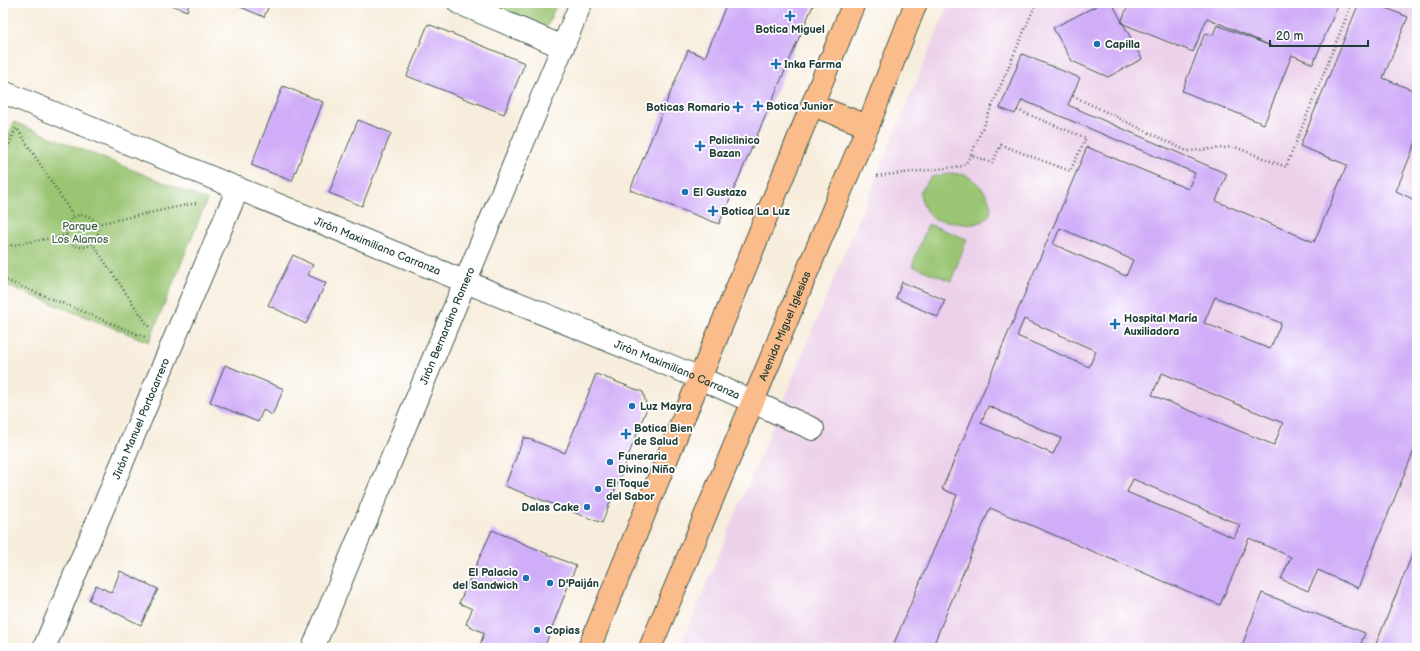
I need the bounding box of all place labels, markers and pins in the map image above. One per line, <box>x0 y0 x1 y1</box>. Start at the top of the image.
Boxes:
marker: Botica Miguel <box>785 11 795 21</box>
place label: Botica Miguel <box>755 23 825 36</box>
place label: Capilla <box>1105 38 1140 51</box>
marker: Capilla <box>1092 39 1102 49</box>
place label: Inka Farma <box>784 58 841 71</box>
marker: Inka Farma <box>771 59 781 69</box>
place label: Botica Junior <box>766 100 834 113</box>
place label: Boticas Romario <box>646 101 730 114</box>
marker: Botica Junior <box>753 101 763 111</box>
marker: Boticas Romario <box>733 102 743 112</box>
place label: Policlinico Bazan <box>709 134 760 160</box>
marker: Policlinico Bazan <box>694 140 706 152</box>
place label: El Gustazo <box>693 186 747 199</box>
marker: El Gustazo <box>680 187 690 197</box>
place label: Botica La Luz <box>721 205 790 218</box>
marker: Botica La Luz <box>708 206 718 216</box>
place label: Hospital María Auxiliadora <box>1123 312 1198 338</box>
marker: Hospital María Auxiliadora <box>1109 318 1121 330</box>
place label: Luz Mayra <box>640 400 692 413</box>
marker: Luz Mayra <box>627 401 637 411</box>
place label: Botica Bien de Salud <box>634 422 693 448</box>
marker: Botica Bien de Salud <box>621 429 631 439</box>
place label: Funeraria Divino Niño <box>618 450 675 476</box>
marker: Funeraria Divino Niño <box>605 457 615 467</box>
place label: El Toque del Sabor <box>606 477 655 503</box>
marker: El Toque del Sabor <box>593 484 603 494</box>
place label: Dalas Cake <box>522 501 579 514</box>
marker: Dalas Cake <box>582 502 592 512</box>
place label: El Palacio del Sandwich <box>452 566 518 592</box>
marker: El Palacio del Sandwich <box>521 573 531 583</box>
place label: D'Paiján <box>558 577 599 590</box>
marker: D'Paiján <box>545 578 555 588</box>
place label: Copias <box>545 624 580 637</box>
marker: Copias <box>532 625 542 635</box>

